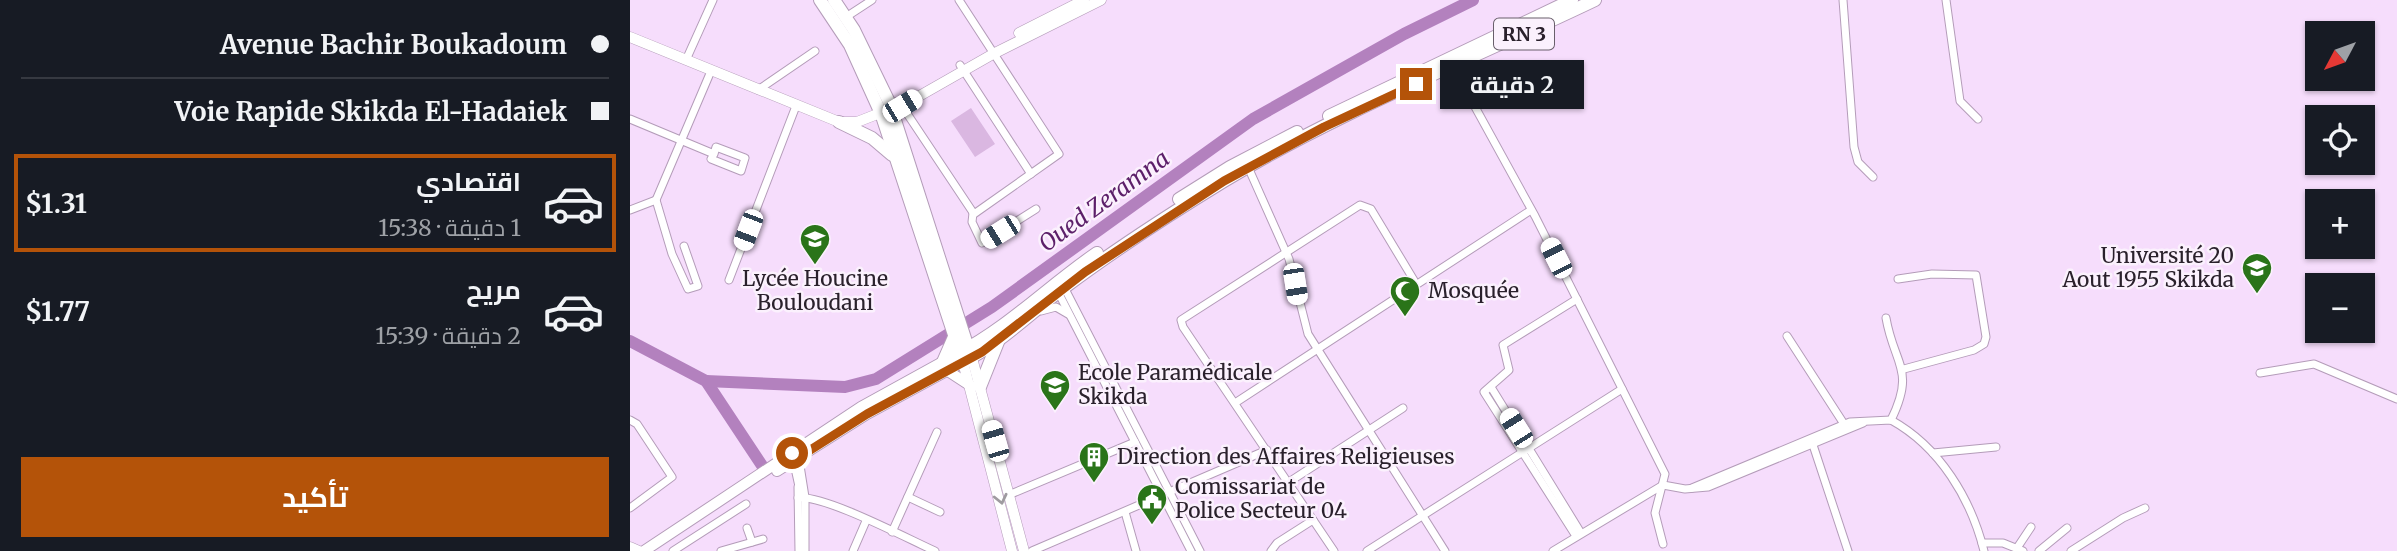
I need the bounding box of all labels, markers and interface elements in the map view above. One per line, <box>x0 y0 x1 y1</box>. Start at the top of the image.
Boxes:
road number: RN 3 <box>1494 18 1554 50</box>
north arrow <box>2305 21 2375 91</box>
map controls <box>2305 21 2375 343</box>
text: Avenue Bachir Boukadoum <box>220 28 567 61</box>
callout: 2 دقيقة <box>1440 60 1584 108</box>
route end <box>1400 68 1432 100</box>
text: 2 دقيقة <box>1470 70 1554 99</box>
car <box>879 86 926 126</box>
text: Voie Rapide Skikda El-Hadaiek <box>175 95 567 128</box>
button: locate <box>2305 105 2375 175</box>
water label: Oued Zeramna <box>1033 143 1175 258</box>
text: اقتصادي <box>416 165 521 198</box>
icon: car <box>542 172 605 235</box>
text: $1.31 <box>25 187 87 220</box>
button: + <box>2305 189 2375 259</box>
car <box>731 207 766 253</box>
car <box>977 212 1024 252</box>
text: 1 دقيقة · 15:38 <box>378 213 521 242</box>
school or university icon: Lycée Houcine Bouloudani <box>798 222 832 266</box>
car <box>1538 235 1575 281</box>
place label: Université 20 Aout 1955 Skikda <box>2061 242 2234 293</box>
school or university icon: Université 20 Aout 1955 Skikda <box>2240 251 2274 295</box>
car <box>1282 262 1309 306</box>
place label: Lycée Houcine Bouloudani <box>742 265 888 316</box>
text: مريح <box>466 273 521 306</box>
button: − <box>2305 273 2375 343</box>
mosque icon: Mosquée <box>1388 274 1422 318</box>
place label: Mosquée <box>1428 277 1519 304</box>
icon: car <box>542 280 605 343</box>
text: $1.77 <box>25 295 90 328</box>
text: 2 دقيقة · 15:39 <box>375 321 521 350</box>
place label: Ecole Paramédicale Skikda <box>1078 359 1272 410</box>
school or university icon: Ecole Paramédicale Skikda <box>1038 368 1072 412</box>
car <box>1496 405 1537 451</box>
car <box>980 418 1011 464</box>
route start <box>776 437 808 469</box>
building icon: Direction des Affaires Religieuses <box>1077 440 1111 484</box>
place label: Direction des Affaires Religieuses <box>1117 443 1454 470</box>
button: تأكيد <box>21 457 609 537</box>
place label: Comissariat de Police Secteur 04 <box>1175 473 1347 524</box>
public building icon: Comissariat de Police Secteur 04 <box>1135 482 1169 526</box>
one-way arrow <box>992 493 1007 505</box>

